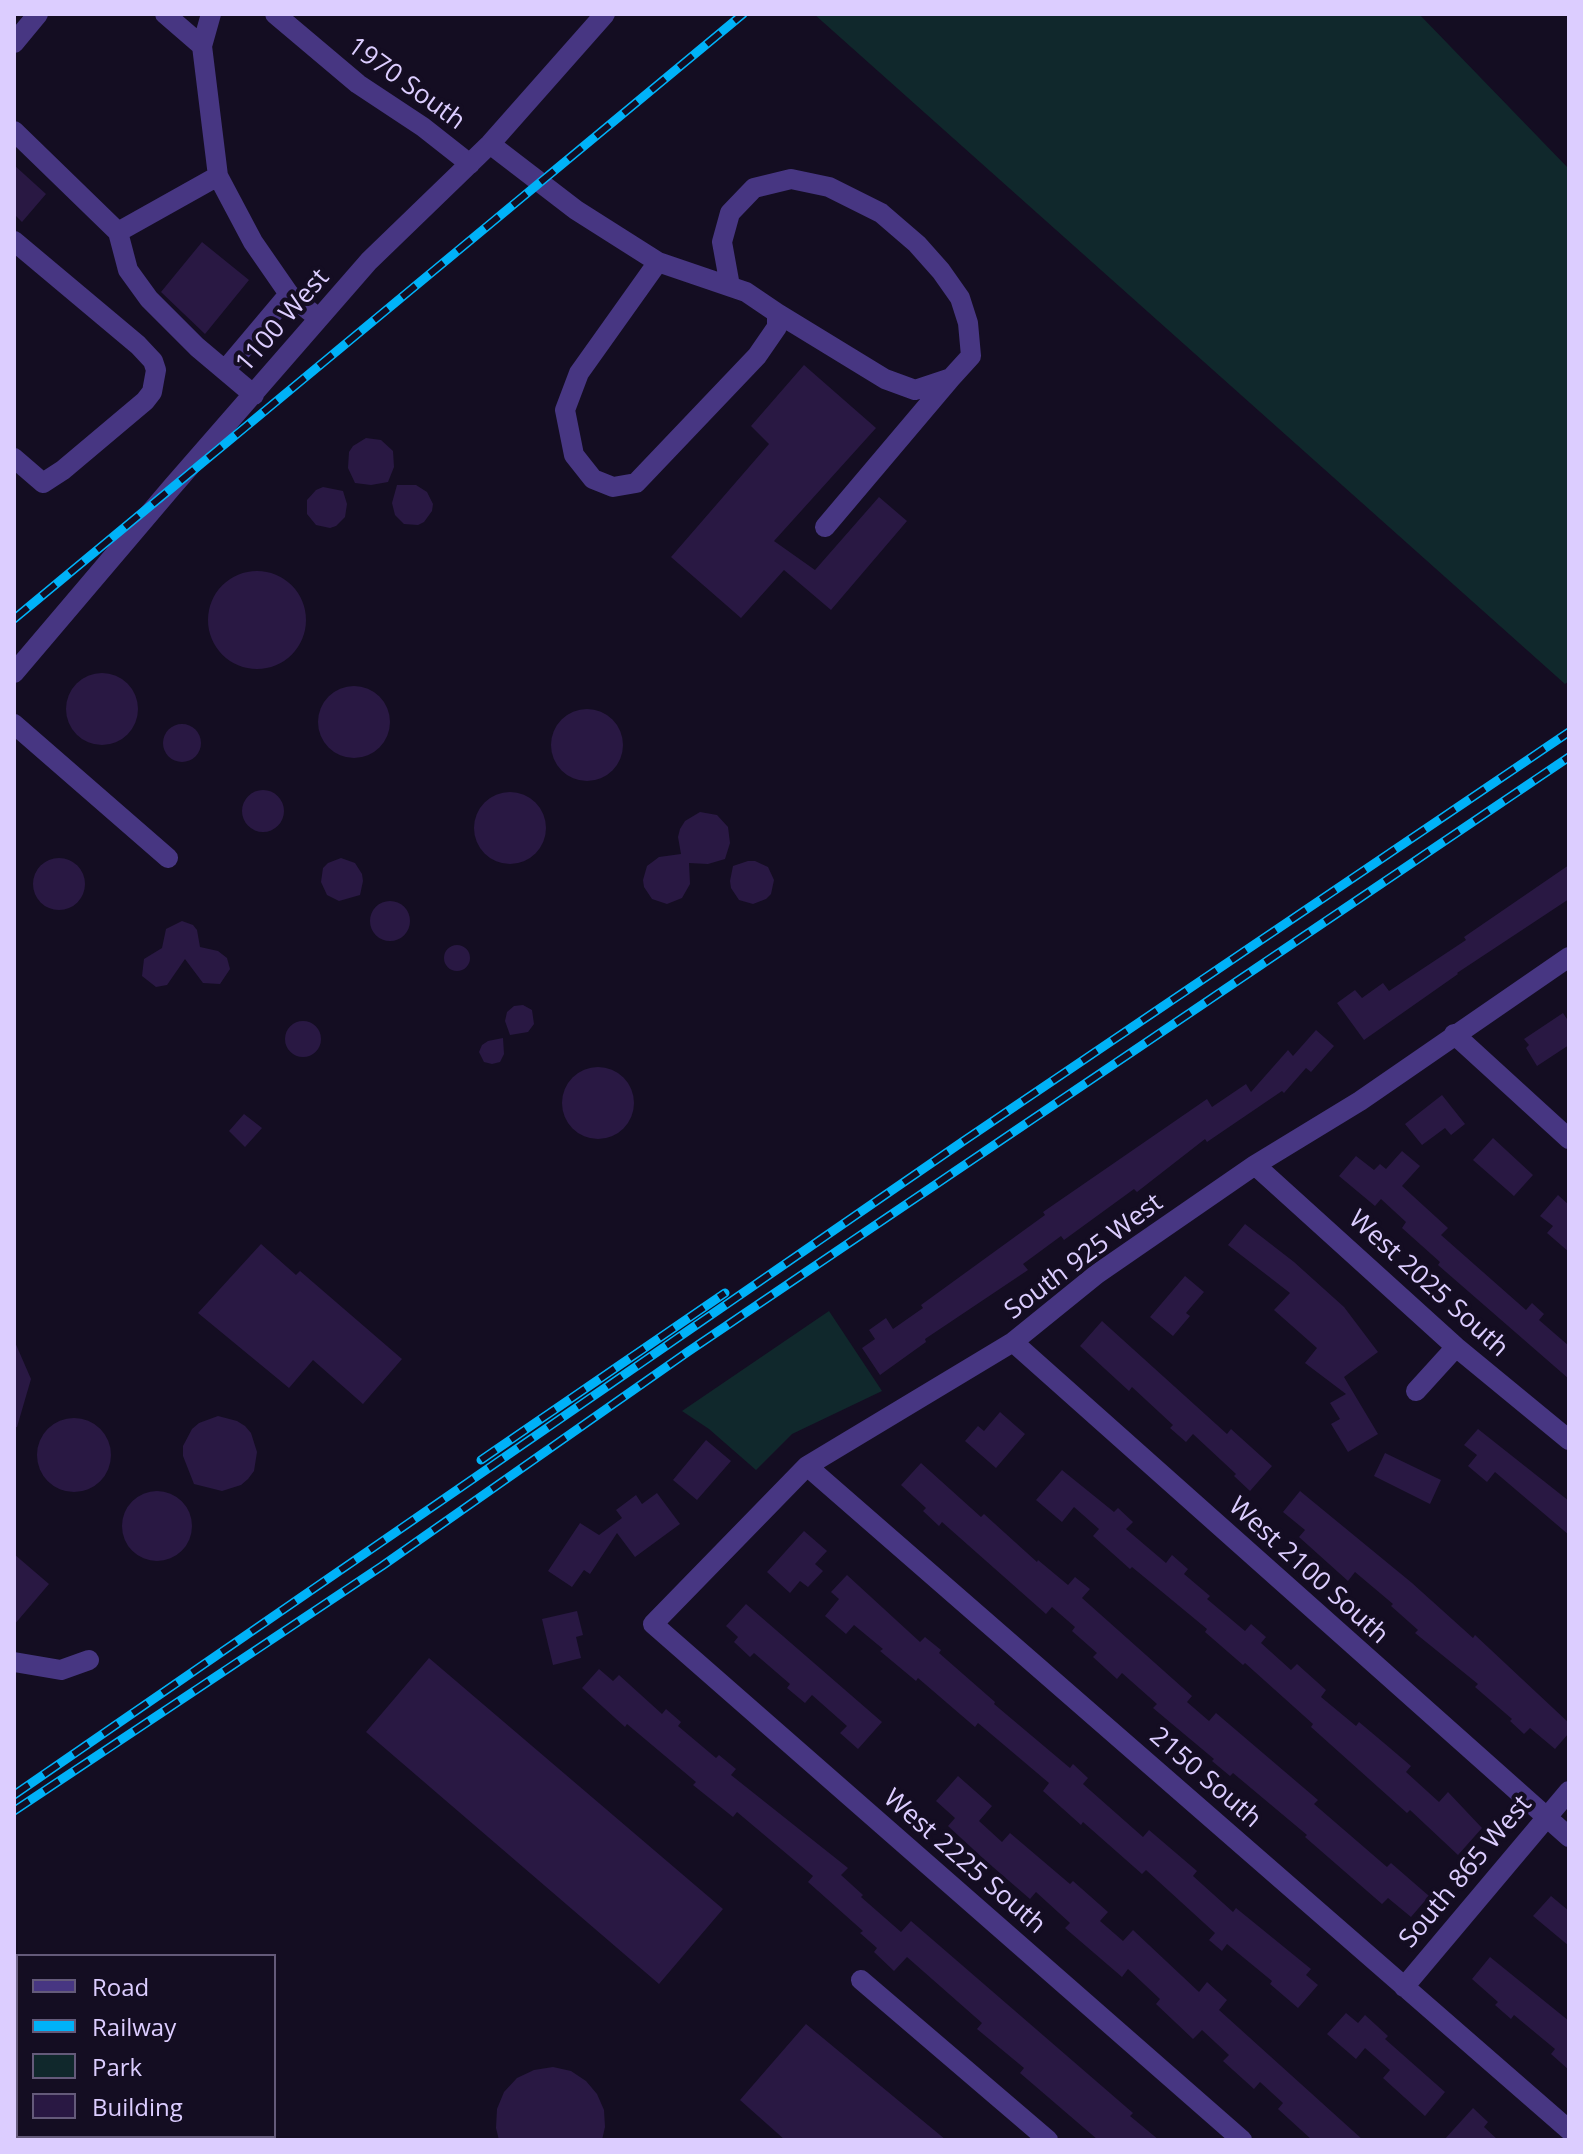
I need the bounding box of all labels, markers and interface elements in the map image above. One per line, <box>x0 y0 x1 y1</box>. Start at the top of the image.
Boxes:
street label: 1970 South <box>341 31 471 137</box>
street label: 1100 West <box>230 263 336 379</box>
street label: South 925 West <box>999 1188 1169 1326</box>
street label: West 2025 South <box>1342 1204 1514 1364</box>
street label: West 2100 South <box>1222 1491 1394 1651</box>
street label: 2150 South <box>1143 1721 1267 1835</box>
street label: West 2225 South <box>877 1783 1051 1941</box>
street label: South 865 West <box>1393 1789 1539 1955</box>
legend <box>16 1954 276 2138</box>
text: Road <box>92 1970 149 2003</box>
text: Railway <box>92 2010 176 2043</box>
text: Park <box>92 2050 142 2083</box>
text: Building <box>92 2090 183 2123</box>

